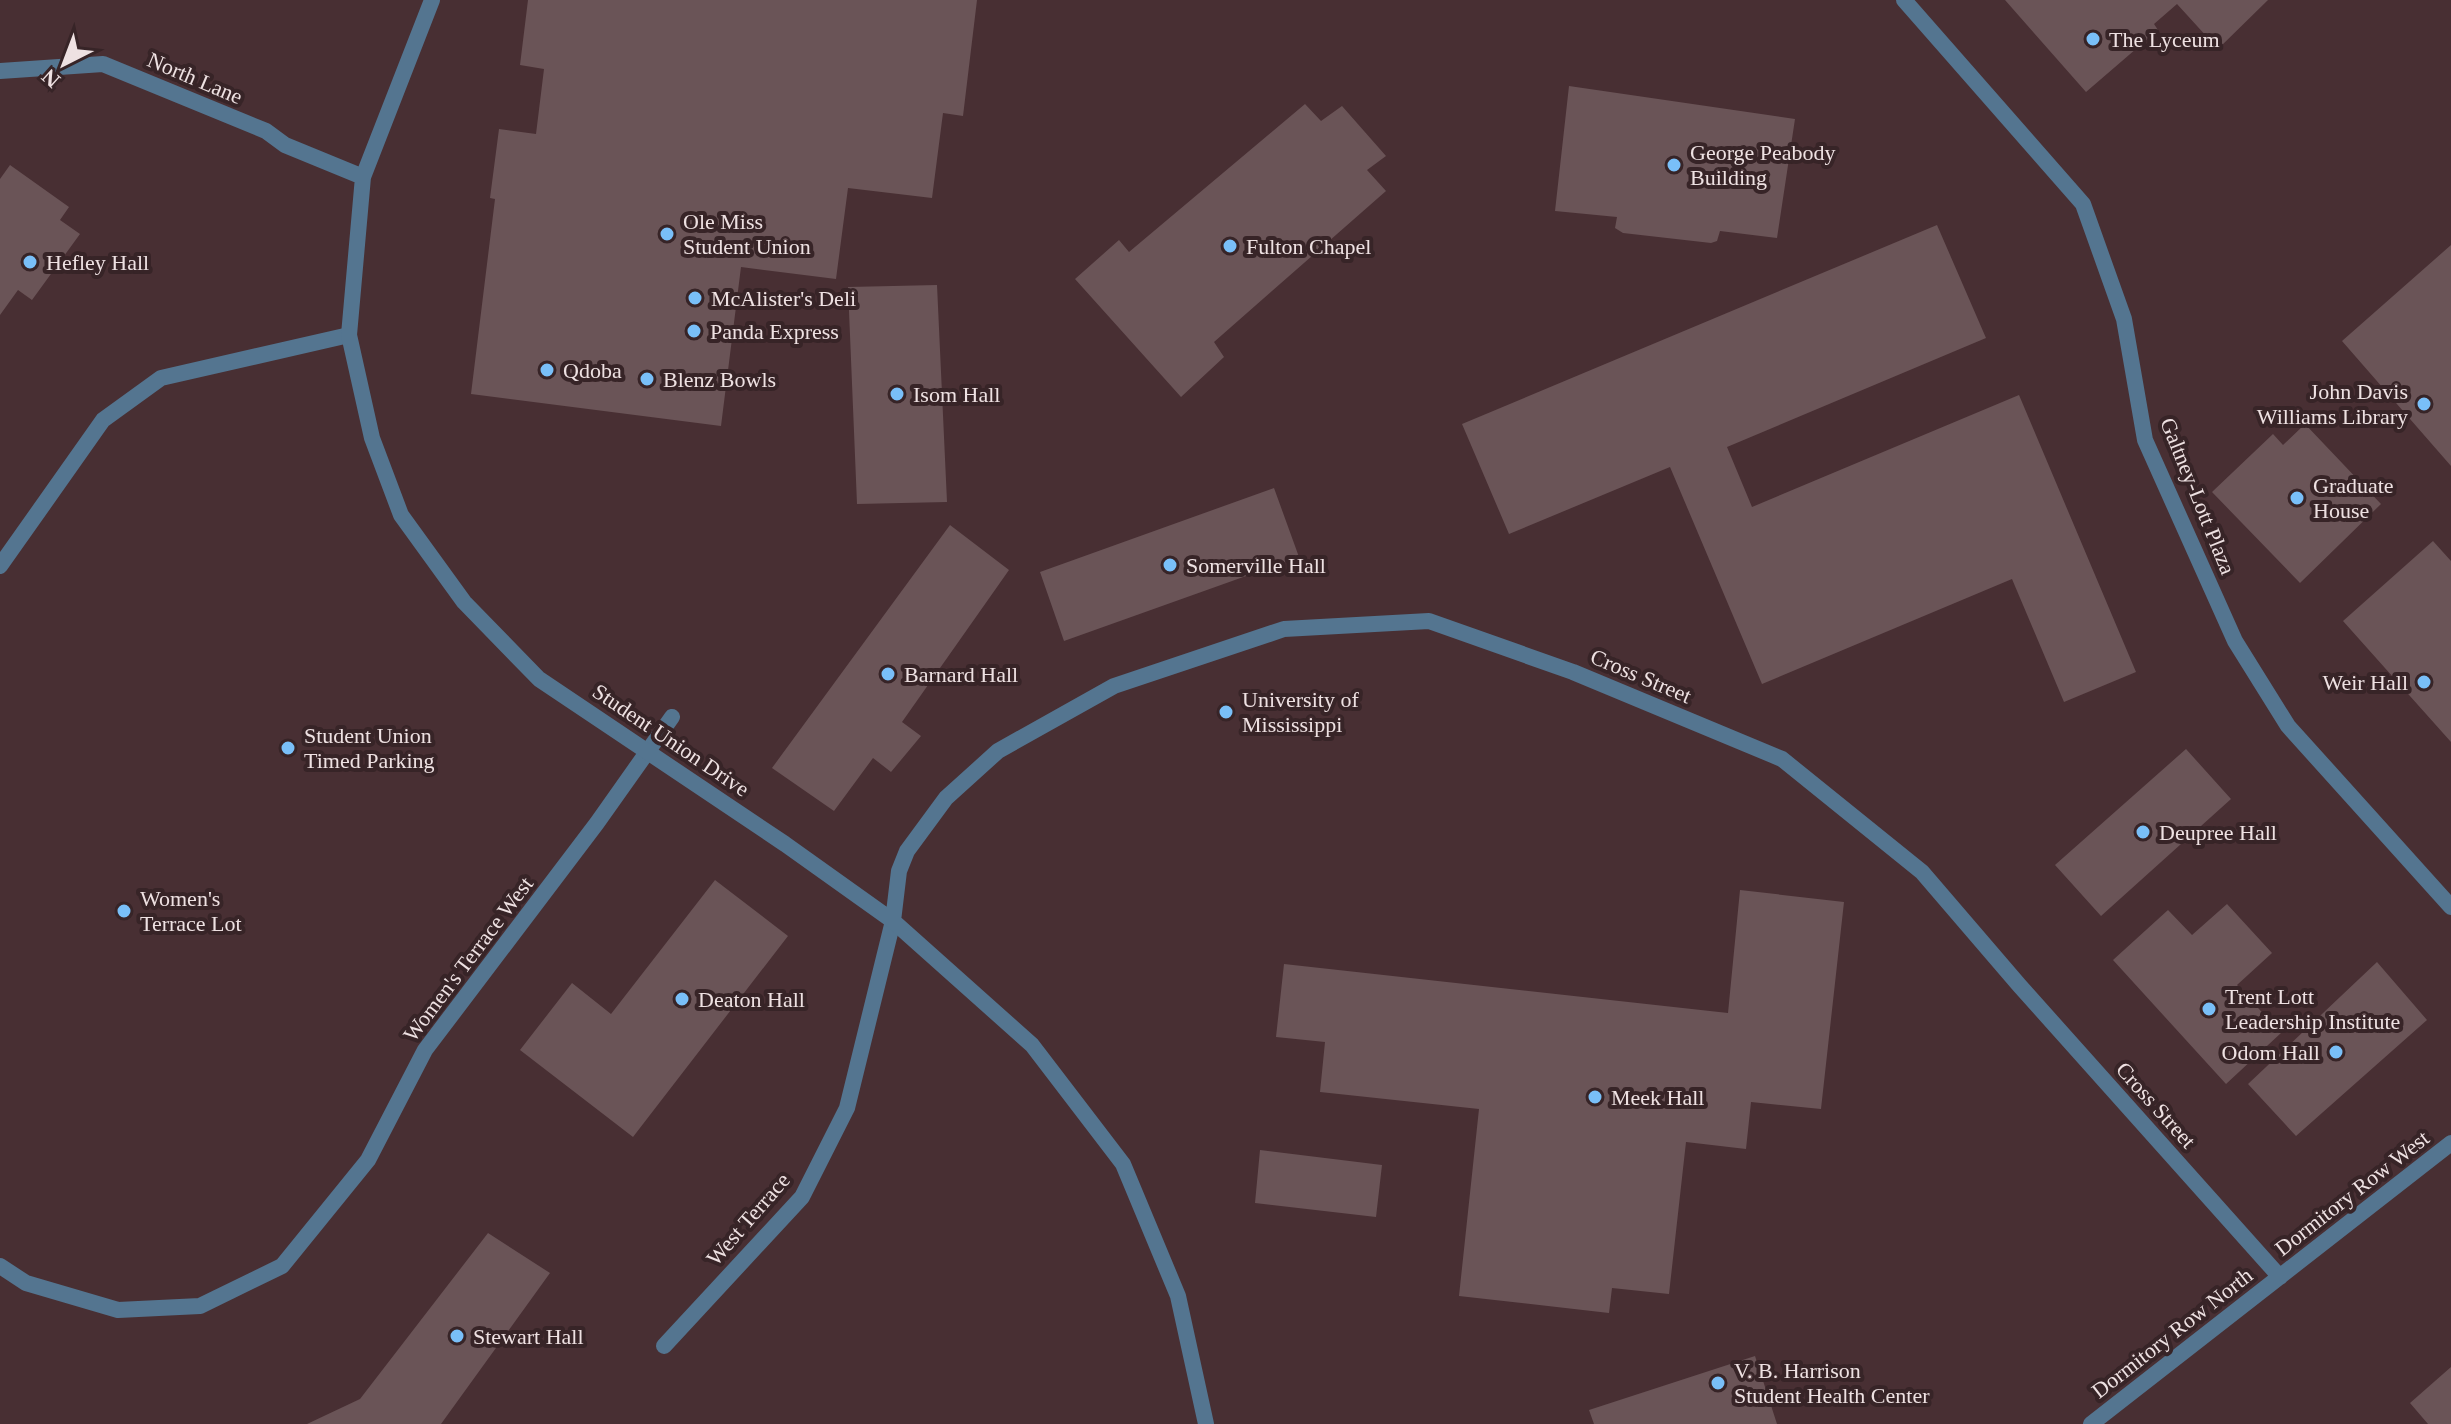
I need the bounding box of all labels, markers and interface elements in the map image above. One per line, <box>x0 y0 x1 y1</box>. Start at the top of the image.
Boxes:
north arrow <box>24 24 104 104</box>
place label: The Lyceum <box>2109 27 2220 52</box>
marker: The Lyceum <box>2084 30 2102 48</box>
street label: North Lane <box>144 47 246 109</box>
text: N <box>37 64 65 93</box>
place label: George Peabody Building <box>1690 140 1836 190</box>
marker: George Peabody Building <box>1665 156 1683 174</box>
place label: Ole Miss Student Union <box>683 209 811 259</box>
marker: Ole Miss Student Union <box>658 225 676 243</box>
place label: Fulton Chapel <box>1246 234 1371 259</box>
marker: Fulton Chapel <box>1221 237 1239 255</box>
place label: Hefley Hall <box>46 250 149 275</box>
marker: Hefley Hall <box>21 253 39 271</box>
place label: McAlister's Deli <box>711 286 856 311</box>
marker: McAlister's Deli <box>686 289 704 307</box>
place label: Panda Express <box>710 319 839 344</box>
marker: Panda Express <box>685 322 703 340</box>
place label: Qdoba <box>563 358 622 383</box>
marker: Qdoba <box>538 361 556 379</box>
place label: Blenz Bowls <box>663 367 776 392</box>
marker: Blenz Bowls <box>638 370 656 388</box>
place label: John Davis Williams Library <box>2257 379 2408 429</box>
place label: Isom Hall <box>913 382 1000 407</box>
marker: Isom Hall <box>888 385 906 403</box>
marker: John Davis Williams Library <box>2415 395 2433 413</box>
street label: Galtney-Lott Plaza <box>2155 414 2241 578</box>
place label: Graduate House <box>2313 473 2394 523</box>
marker: Graduate House <box>2288 489 2306 507</box>
place label: Somerville Hall <box>1186 553 1326 578</box>
marker: Somerville Hall <box>1161 556 1179 574</box>
street label: Cross Street <box>1587 644 1695 708</box>
place label: Barnard Hall <box>904 662 1018 687</box>
marker: Barnard Hall <box>879 665 897 683</box>
place label: Weir Hall <box>2322 670 2408 695</box>
marker: Weir Hall <box>2415 673 2433 691</box>
street label: Student Union Drive <box>588 678 754 802</box>
place label: University of Mississippi <box>1242 687 1359 737</box>
marker: University of Mississippi <box>1217 703 1235 721</box>
place label: Student Union Timed Parking <box>304 723 435 773</box>
marker: Student Union Timed Parking <box>279 739 297 757</box>
place label: Deupree Hall <box>2159 820 2277 845</box>
marker: Deupree Hall <box>2134 823 2152 841</box>
street label: Women's Terrace West <box>398 872 538 1046</box>
place label: Women's Terrace Lot <box>140 886 242 936</box>
marker: Women's Terrace Lot <box>115 902 133 920</box>
place label: Trent Lott Leadership Institute <box>2225 984 2400 1034</box>
place label: Deaton Hall <box>698 987 805 1012</box>
marker: Deaton Hall <box>673 990 691 1008</box>
marker: Trent Lott Leadership Institute <box>2200 1000 2218 1018</box>
place label: Odom Hall <box>2222 1040 2320 1065</box>
marker: Odom Hall <box>2327 1043 2345 1061</box>
street label: Cross Street <box>2111 1057 2201 1153</box>
place label: Meek Hall <box>1611 1085 1704 1110</box>
marker: Meek Hall <box>1586 1088 1604 1106</box>
street label: Dormitory Row West <box>2270 1125 2434 1261</box>
street label: West Terrace <box>701 1168 795 1270</box>
street label: Dormitory Row North <box>2087 1263 2257 1403</box>
place label: Stewart Hall <box>473 1324 584 1349</box>
marker: Stewart Hall <box>448 1327 466 1345</box>
place label: V. B. Harrison Student Health Center <box>1734 1358 1930 1408</box>
marker: V. B. Harrison Student Health Center <box>1709 1374 1727 1392</box>

